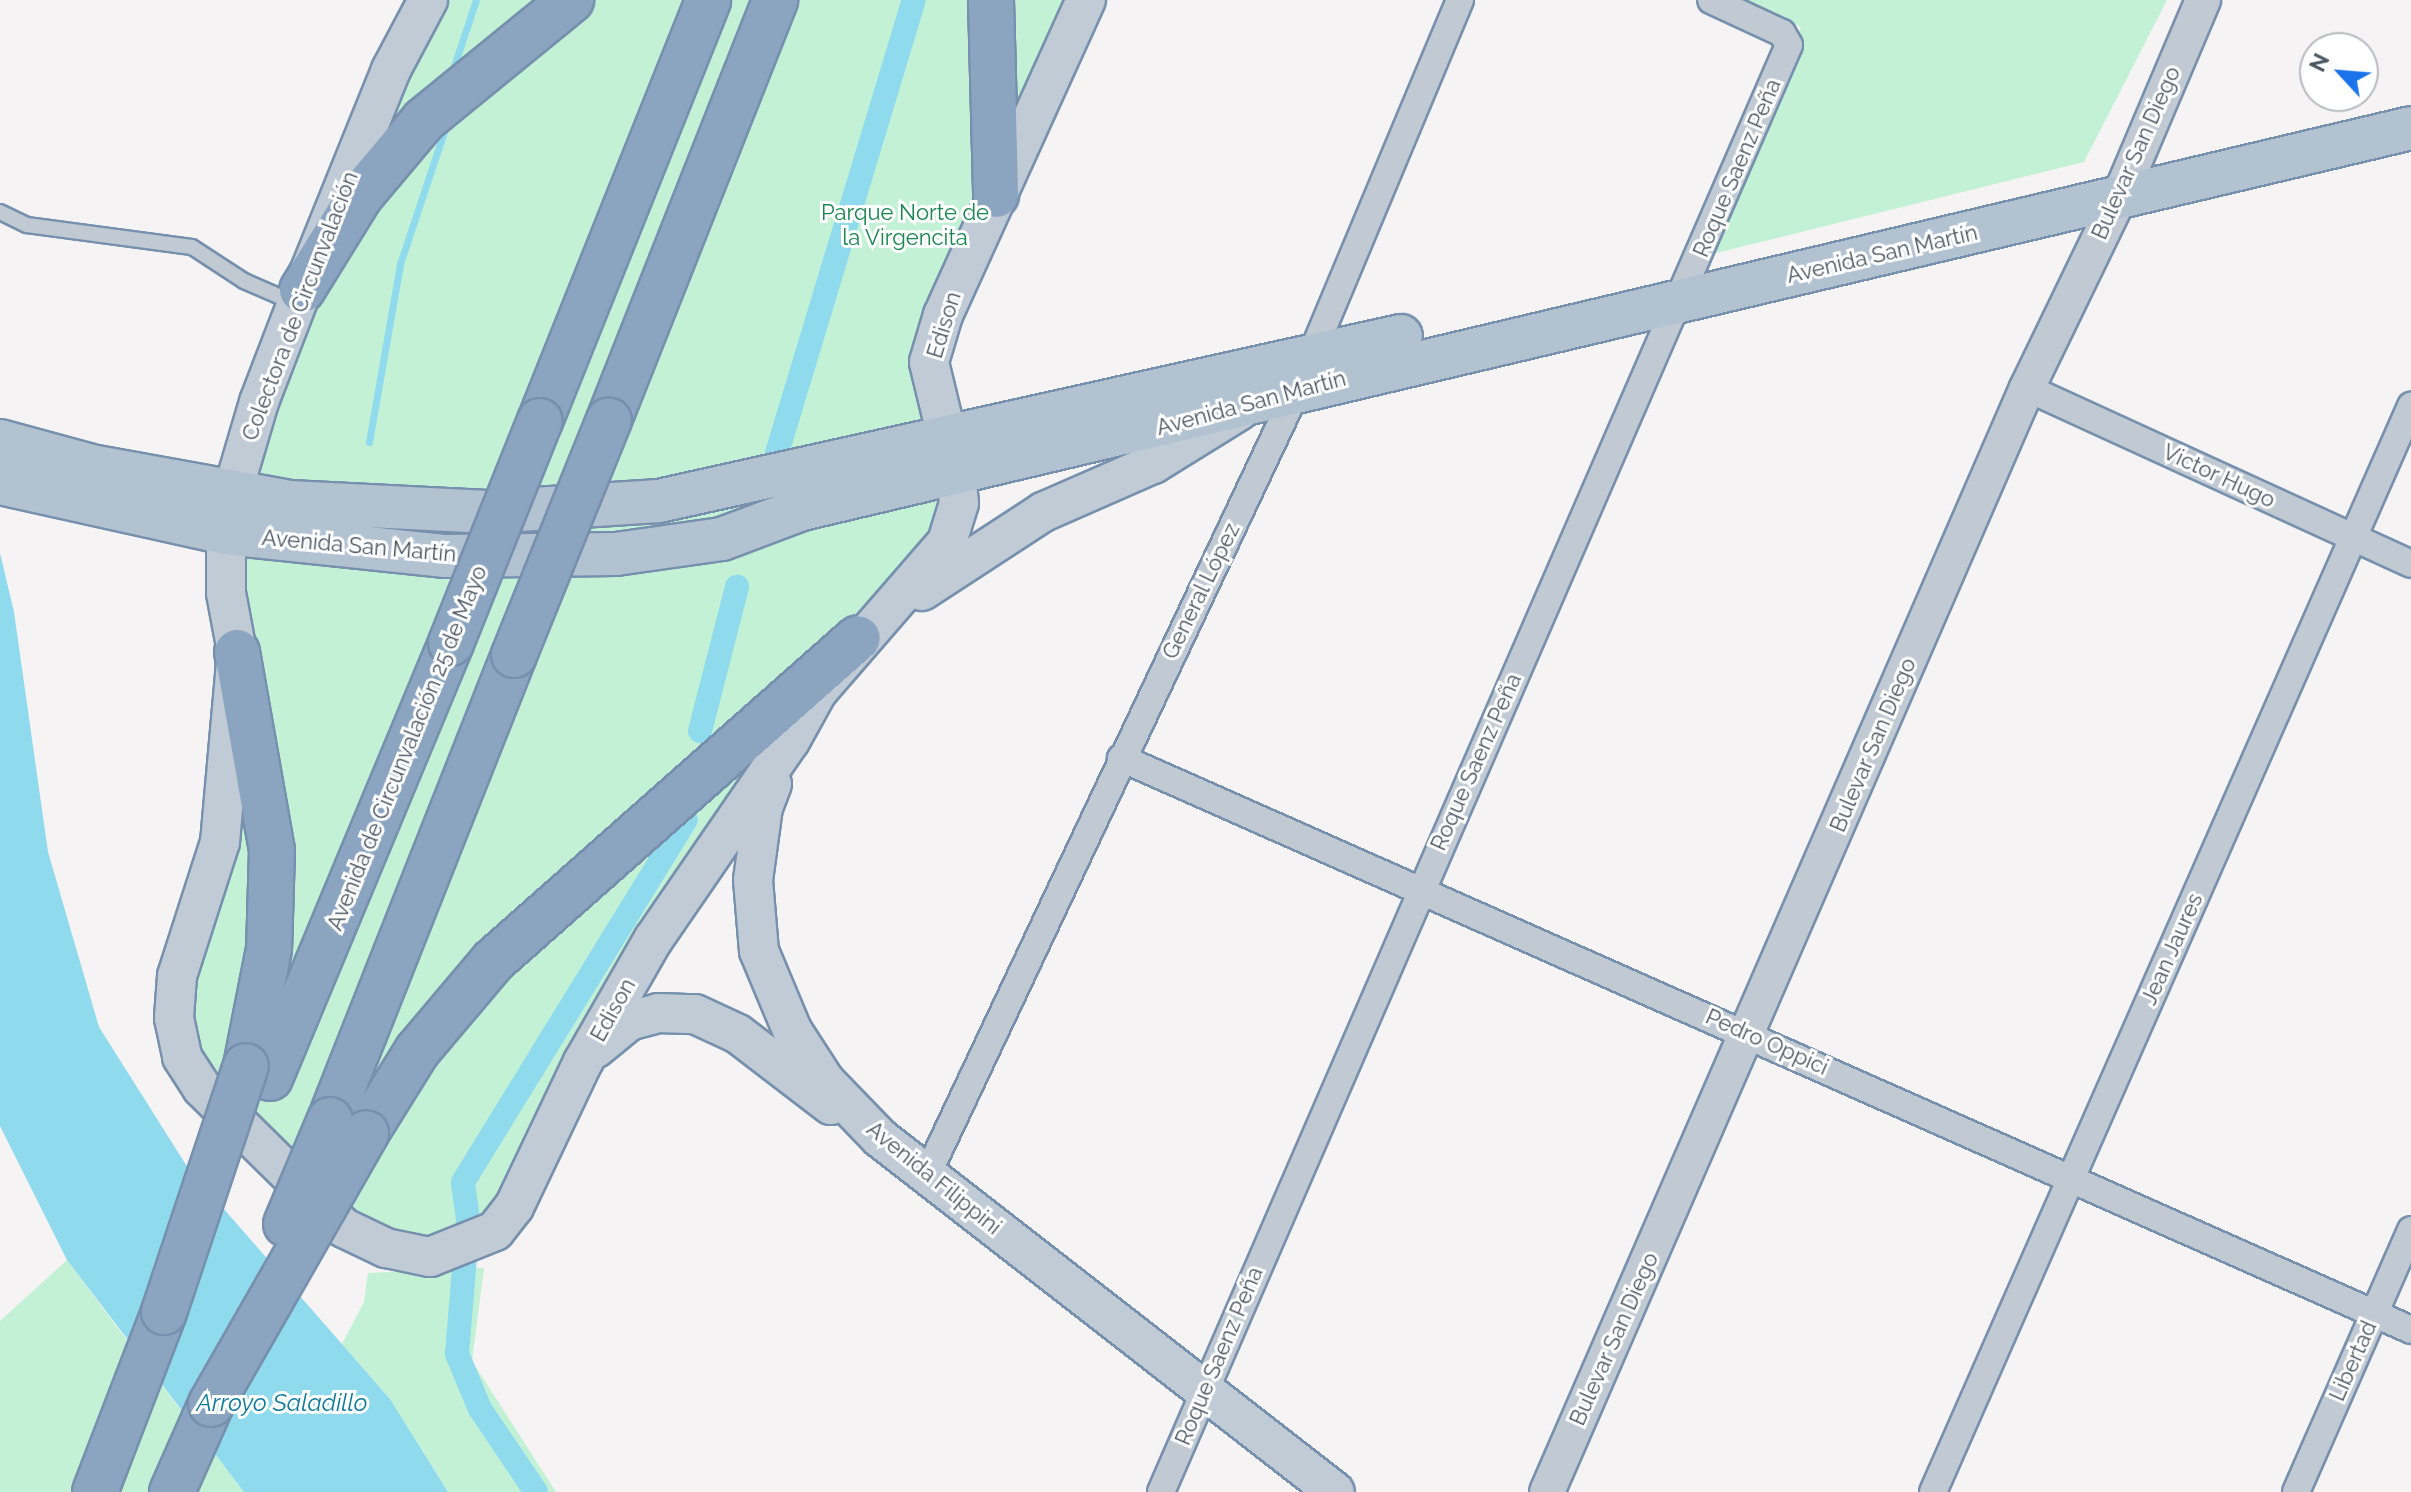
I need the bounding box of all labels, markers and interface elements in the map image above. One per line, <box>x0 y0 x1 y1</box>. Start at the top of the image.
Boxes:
north arrow <box>2299 32 2379 112</box>
text: N <box>2304 49 2335 76</box>
street label: Bulevar San Diego <box>2086 62 2186 244</box>
street label: Roque Saenz Peña <box>1688 75 1786 261</box>
street label: Colectora de Circunvalación <box>236 168 364 444</box>
park label: Parque Norte de la Virgencita <box>821 199 989 250</box>
street label: Avenida San Martín <box>1784 219 1980 289</box>
street label: Edison <box>921 289 967 361</box>
street label: Avenida San Martín <box>1153 365 1349 441</box>
street label: Victor Hugo <box>2158 438 2280 514</box>
street label: General López <box>1157 518 1245 664</box>
street label: Avenida San Martín <box>261 524 457 568</box>
street label: Avenida de Circunvalación 25 de Mayo <box>322 562 492 934</box>
street label: Bulevar San Diego <box>1824 654 1922 836</box>
street label: Roque Saenz Peña <box>1425 669 1527 855</box>
street label: Jean Jaures <box>2136 889 2208 1009</box>
street label: Edison <box>585 974 641 1046</box>
street label: Pedro Oppici <box>1702 1003 1832 1081</box>
street label: Avenida Filippini <box>861 1116 1007 1240</box>
street label: Bulevar San Diego <box>1564 1248 1664 1430</box>
street label: Roque Saenz Peña <box>1170 1263 1268 1449</box>
street label: Libertad <box>2324 1317 2382 1405</box>
water label: Arroyo Saladillo <box>196 1389 368 1417</box>

